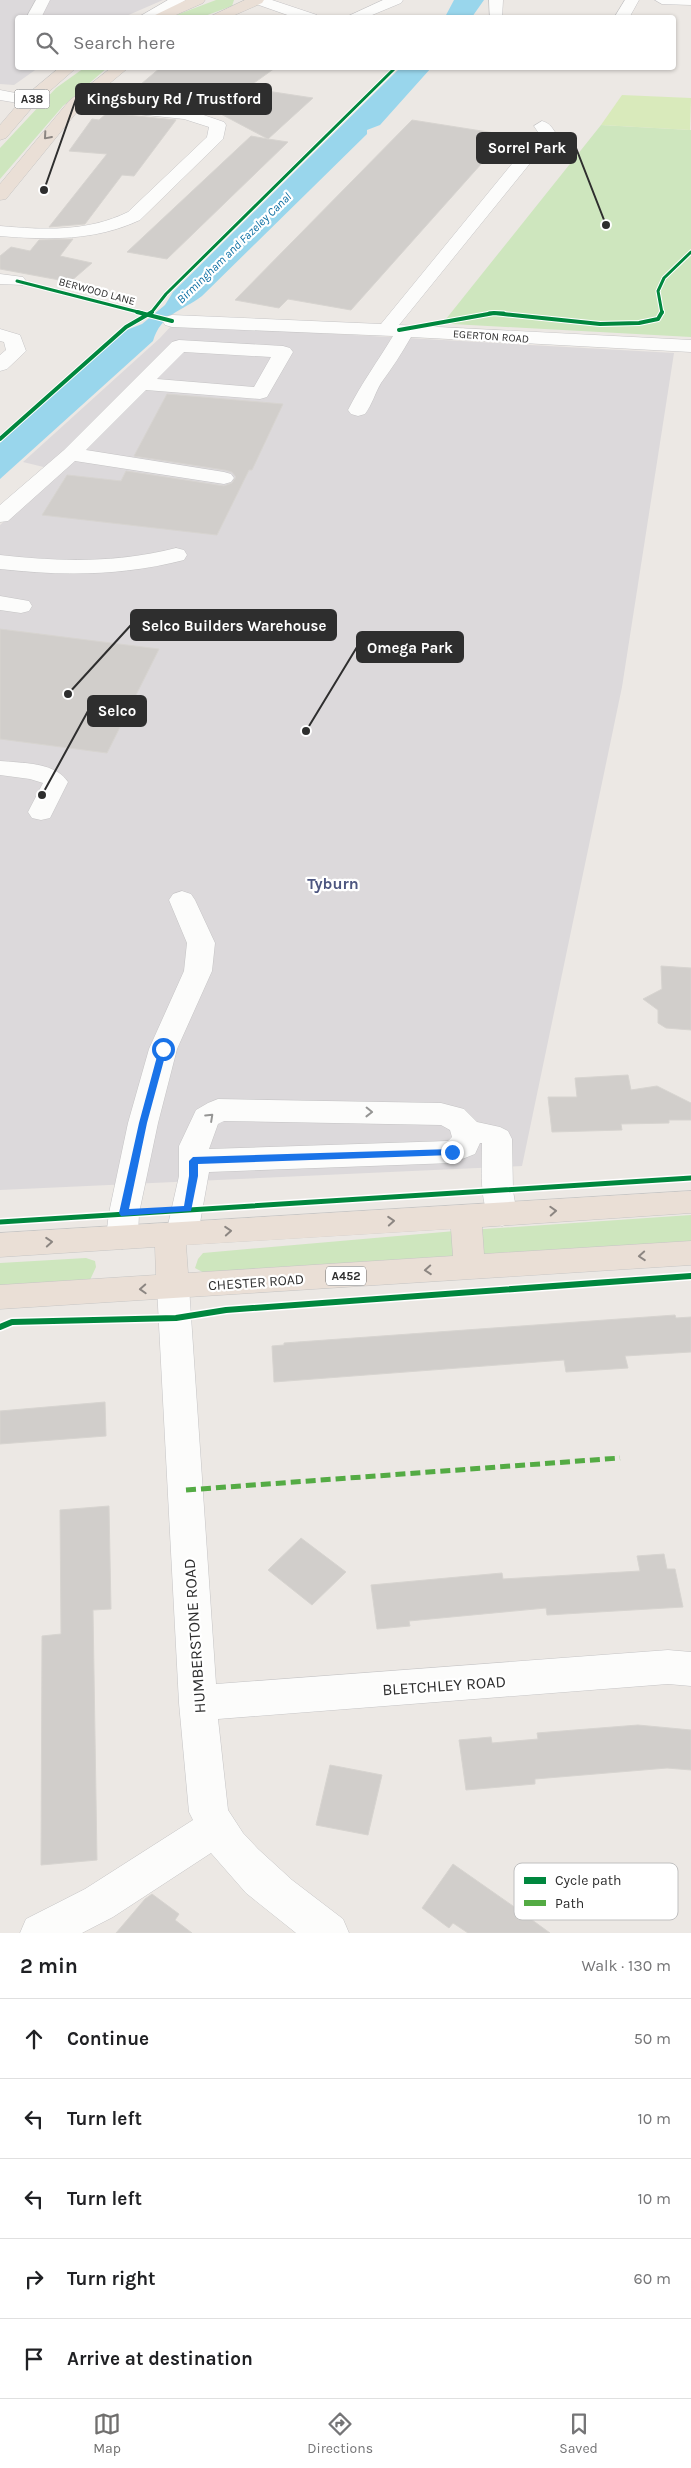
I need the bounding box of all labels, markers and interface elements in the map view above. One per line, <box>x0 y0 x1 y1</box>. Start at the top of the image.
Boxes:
search box <box>15 15 676 70</box>
icon: search <box>33 29 61 57</box>
text: Search here <box>73 32 175 54</box>
callout: Kingsbury Rd / Trustford <box>76 84 271 114</box>
road number: A38 <box>15 90 50 108</box>
text: Kingsbury Rd / Trustford <box>86 90 262 108</box>
one-way arrow <box>44 131 53 140</box>
callout: Sorrel Park <box>477 133 576 163</box>
text: Sorrel Park <box>488 139 566 157</box>
water label: Birmingham and Fazeley Canal <box>174 190 294 306</box>
street label: BERWOOD LANE <box>57 275 137 308</box>
street label: EGERTON ROAD <box>452 327 530 346</box>
callout: Selco Builders Warehouse <box>131 610 336 640</box>
text: Selco Builders Warehouse <box>142 617 327 635</box>
callout: Omega Park <box>357 632 463 662</box>
text: Omega Park <box>367 639 453 657</box>
callout: Selco <box>88 696 146 726</box>
text: Selco <box>98 702 136 720</box>
district label: Tyburn <box>307 874 359 893</box>
route start <box>152 1038 175 1061</box>
one-way arrow <box>366 1107 373 1117</box>
one-way arrow <box>204 1114 213 1123</box>
route end <box>441 1141 464 1164</box>
one-way arrow <box>549 1205 557 1216</box>
one-way arrow <box>387 1215 395 1226</box>
one-way arrow <box>225 1225 233 1236</box>
one-way arrow <box>45 1236 53 1247</box>
one-way arrow <box>638 1251 646 1262</box>
one-way arrow <box>424 1265 432 1276</box>
road number: A452 <box>326 1266 366 1285</box>
street label: CHESTER ROAD <box>208 1271 304 1294</box>
one-way arrow <box>139 1284 147 1295</box>
street label: HUMBERSTONE ROAD <box>180 1558 209 1714</box>
street label: BLETCHLEY ROAD <box>382 1672 506 1699</box>
legend <box>514 1863 678 1920</box>
text: Cycle path <box>555 1872 621 1889</box>
text: Path <box>555 1895 584 1912</box>
text: 2 min <box>20 1954 78 1978</box>
text: Walk · 130 m <box>581 1956 671 1975</box>
icon: ahead <box>20 2025 48 2053</box>
text: Continue <box>67 2028 149 2050</box>
text: 50 m <box>634 2029 671 2048</box>
icon: left <box>20 2105 48 2133</box>
text: Turn left <box>67 2108 142 2130</box>
text: 10 m <box>637 2109 671 2128</box>
icon: left <box>20 2185 48 2213</box>
text: Turn left <box>67 2188 142 2210</box>
text: 10 m <box>637 2189 671 2208</box>
icon: right <box>20 2265 48 2293</box>
text: Turn right <box>67 2268 156 2290</box>
text: 60 m <box>634 2269 671 2288</box>
icon: arrive <box>20 2345 48 2373</box>
text: Arrive at destination <box>67 2348 253 2370</box>
tab: Map <box>93 2410 121 2457</box>
tab: Directions <box>307 2410 373 2457</box>
tab: Saved <box>559 2410 598 2457</box>

